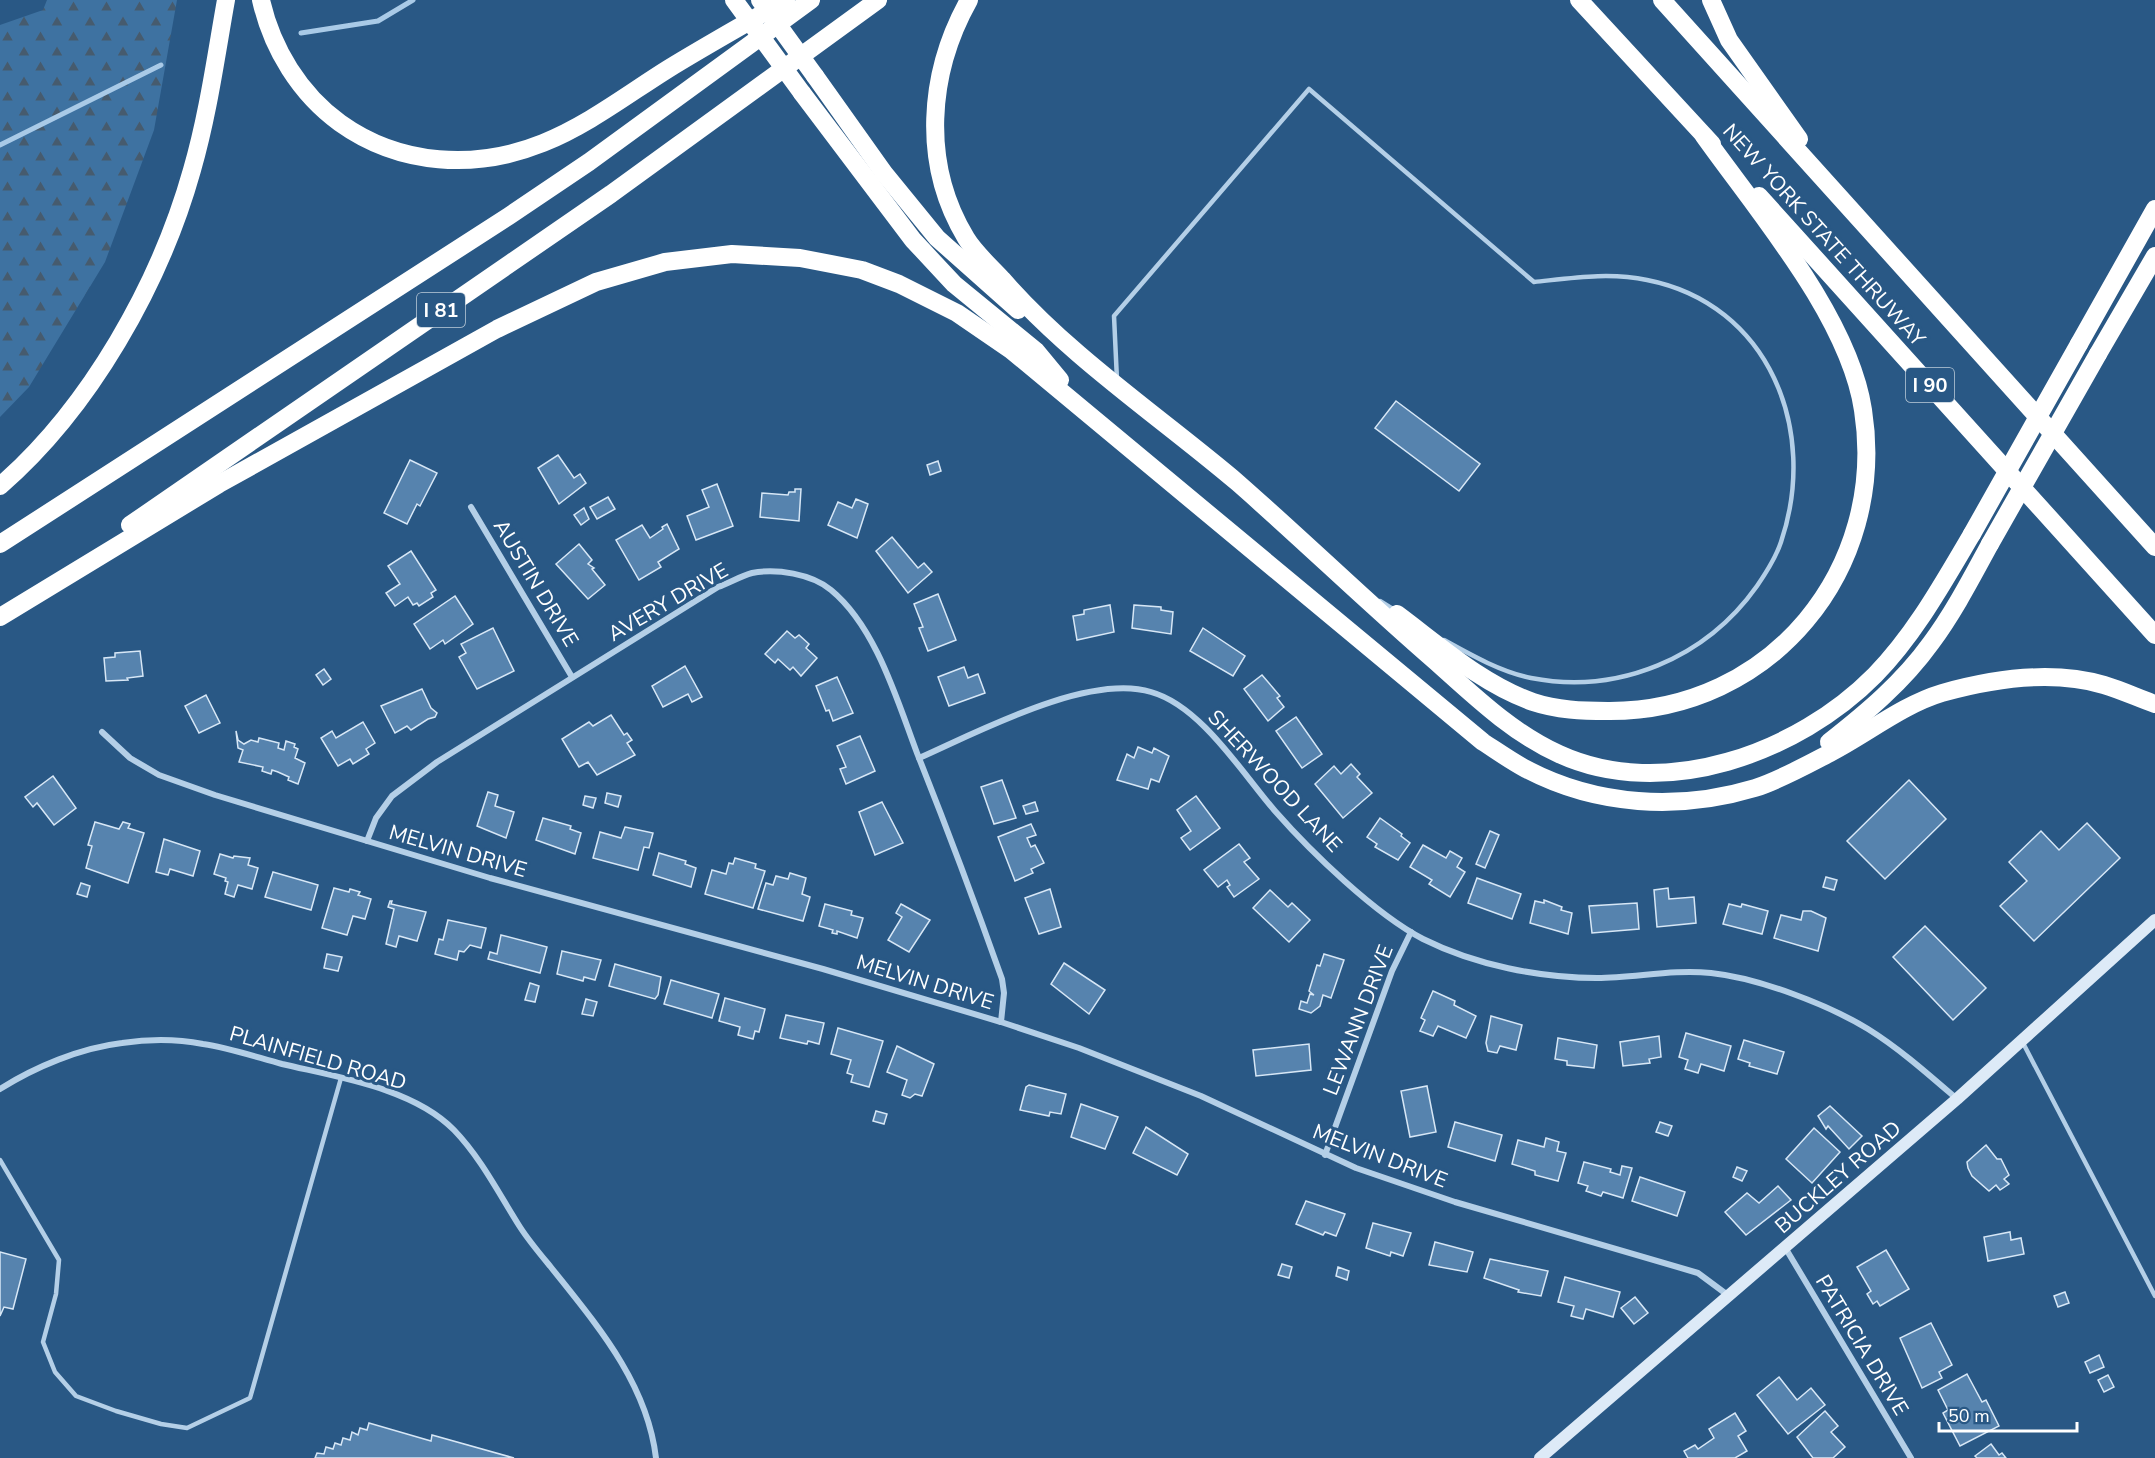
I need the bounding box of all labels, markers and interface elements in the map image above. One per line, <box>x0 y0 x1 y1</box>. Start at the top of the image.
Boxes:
street label: NEW YORK STATE THRUWAY <box>1716 118 1932 353</box>
road number: I 81 <box>417 293 465 327</box>
road number: I 90 <box>1906 368 1954 402</box>
street label: AUSTIN DRIVE <box>487 514 585 652</box>
street label: AVERY DRIVE <box>603 556 733 648</box>
street label: SHERWOOD LANE <box>1202 704 1348 858</box>
street label: MELVIN DRIVE <box>386 818 530 884</box>
street label: LEWANN DRIVE <box>1316 941 1400 1099</box>
street label: MELVIN DRIVE <box>853 948 997 1016</box>
street label: PLAINFIELD ROAD <box>226 1019 410 1097</box>
street label: BUCKLEY ROAD <box>1769 1114 1907 1240</box>
street label: MELVIN DRIVE <box>1309 1117 1451 1195</box>
street label: PATRICIA DRIVE <box>1809 1269 1915 1421</box>
scale bar <box>1939 1395 2077 1433</box>
text: 50 m <box>1948 1404 1990 1428</box>

